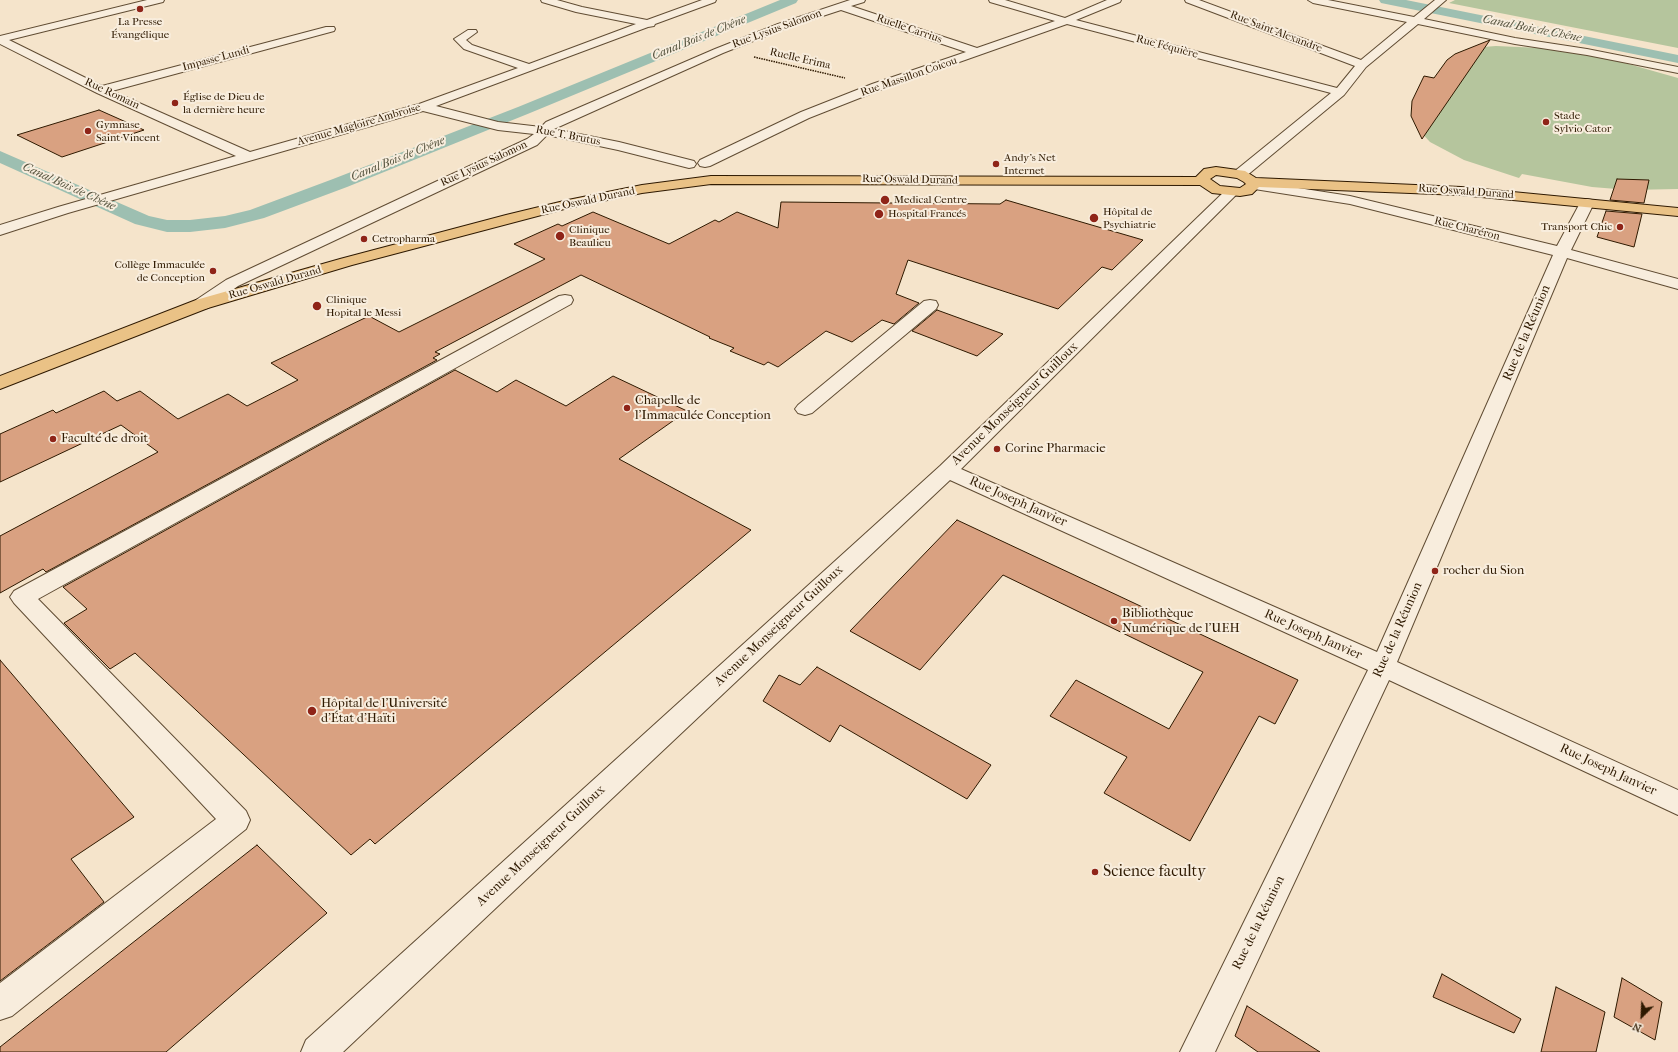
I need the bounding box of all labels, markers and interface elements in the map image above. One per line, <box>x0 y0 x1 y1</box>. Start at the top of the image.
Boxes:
marker: La Presse Évangélique <box>135 4 145 14</box>
street label: Rue Lysius Salomon <box>731 7 823 51</box>
street label: Rue Saint-Alexandre <box>1228 8 1324 56</box>
street label: Ruelle Carrius <box>874 12 944 46</box>
water label: Canal Bois de Chêne <box>1481 12 1583 46</box>
water label: Canal Bois de Chêne <box>650 13 748 63</box>
place label: La Presse Évangélique <box>111 15 169 41</box>
street label: Rue Féquière <box>1135 32 1199 62</box>
street label: Impasse Lundi <box>181 44 251 74</box>
street label: Ruelle Erima <box>768 46 832 72</box>
street label: Rue Massillon Coicou <box>859 54 959 100</box>
street label: Rue Romain <box>82 76 142 112</box>
place label: Église de Dieu de la dernière heure <box>183 90 265 116</box>
marker: Église de Dieu de la dernière heure <box>170 98 180 108</box>
street label: Avenue Magloire Ambroise <box>296 101 422 149</box>
place label: Stade Sylvio Cator <box>1554 109 1611 135</box>
marker: Stade Sylvio Cator <box>1541 117 1551 127</box>
place label: Gymnase Saint Vincent <box>96 118 160 144</box>
street label: Rue T. Brutus <box>535 123 601 149</box>
marker: Gymnase Saint Vincent <box>83 126 93 136</box>
water label: Canal Bois de Chêne <box>349 134 447 184</box>
street label: Rue Lysius Salomon <box>439 138 529 190</box>
place label: Andy’s Net Internet <box>1004 151 1056 177</box>
marker: Andy’s Net Internet <box>991 159 1001 169</box>
water label: Canal Bois de Chêne <box>20 160 118 214</box>
street label: Rue Oswald Durand <box>862 173 958 187</box>
street label: Rue Oswald Durand <box>1418 182 1514 202</box>
street label: Rue Oswald Durand <box>540 185 636 217</box>
place label: Medical Centre <box>894 193 967 207</box>
marker: Medical Centre <box>879 194 891 206</box>
place label: Hôpital de Psychiatrie <box>1103 205 1156 231</box>
place label: Hospital Francés <box>888 207 966 221</box>
marker: Hospital Francés <box>873 208 885 220</box>
marker: Hôpital de Psychiatrie <box>1088 212 1100 224</box>
street label: Rue Charéron <box>1433 214 1501 244</box>
place label: Transport Chic <box>1541 220 1612 234</box>
marker: Transport Chic <box>1615 222 1625 232</box>
place label: Clinique Beaulieu <box>569 223 611 249</box>
marker: Clinique Beaulieu <box>554 230 566 242</box>
place label: Cetropharma <box>372 232 435 246</box>
marker: Cetropharma <box>359 234 369 244</box>
place label: Collège Immaculée de Conception <box>114 258 205 284</box>
street label: Rue Oswald Durand <box>227 263 323 303</box>
marker: Collège Immaculée de Conception <box>208 266 218 276</box>
street label: Rue de la Réunion <box>1500 283 1554 383</box>
place label: Clinique Hopital le Messi <box>326 293 401 319</box>
marker: Clinique Hopital le Messi <box>311 300 323 312</box>
street label: Avenue Monseigneur Guilloux <box>948 339 1082 469</box>
place label: Chapelle de l'Immaculée Conception <box>635 393 771 424</box>
marker: Chapelle de l'Immaculée Conception <box>622 403 632 413</box>
place label: Faculté de droit <box>61 431 148 447</box>
marker: Faculté de droit <box>48 434 58 444</box>
place label: Corine Pharmacie <box>1005 441 1106 457</box>
marker: Corine Pharmacie <box>992 444 1002 454</box>
street label: Rue Joseph Janvier <box>967 473 1069 531</box>
street label: Avenue Monseigneur Guilloux <box>711 562 847 690</box>
place label: rocher du Sion <box>1443 563 1524 579</box>
marker: rocher du Sion <box>1430 566 1440 576</box>
street label: Rue de la Réunion <box>1370 580 1426 680</box>
place label: Bibliothèque Numérique de l'UEH <box>1122 606 1240 637</box>
street label: Rue Joseph Janvier <box>1262 606 1364 664</box>
marker: Bibliothèque Numérique de l'UEH <box>1109 616 1119 626</box>
place label: Hôpital de l'Université d'État d'Haïti <box>321 696 447 727</box>
marker: Hôpital de l'Université d'État d'Haïti <box>306 705 318 717</box>
street label: Rue Joseph Janvier <box>1557 741 1659 799</box>
street label: Avenue Monseigneur Guilloux <box>473 782 609 910</box>
place label: Science faculty <box>1103 862 1206 882</box>
marker: Science faculty <box>1090 867 1100 877</box>
street label: Rue de la Réunion <box>1229 873 1289 973</box>
north arrow <box>1622 996 1662 1036</box>
text: N <box>1630 1020 1643 1035</box>

